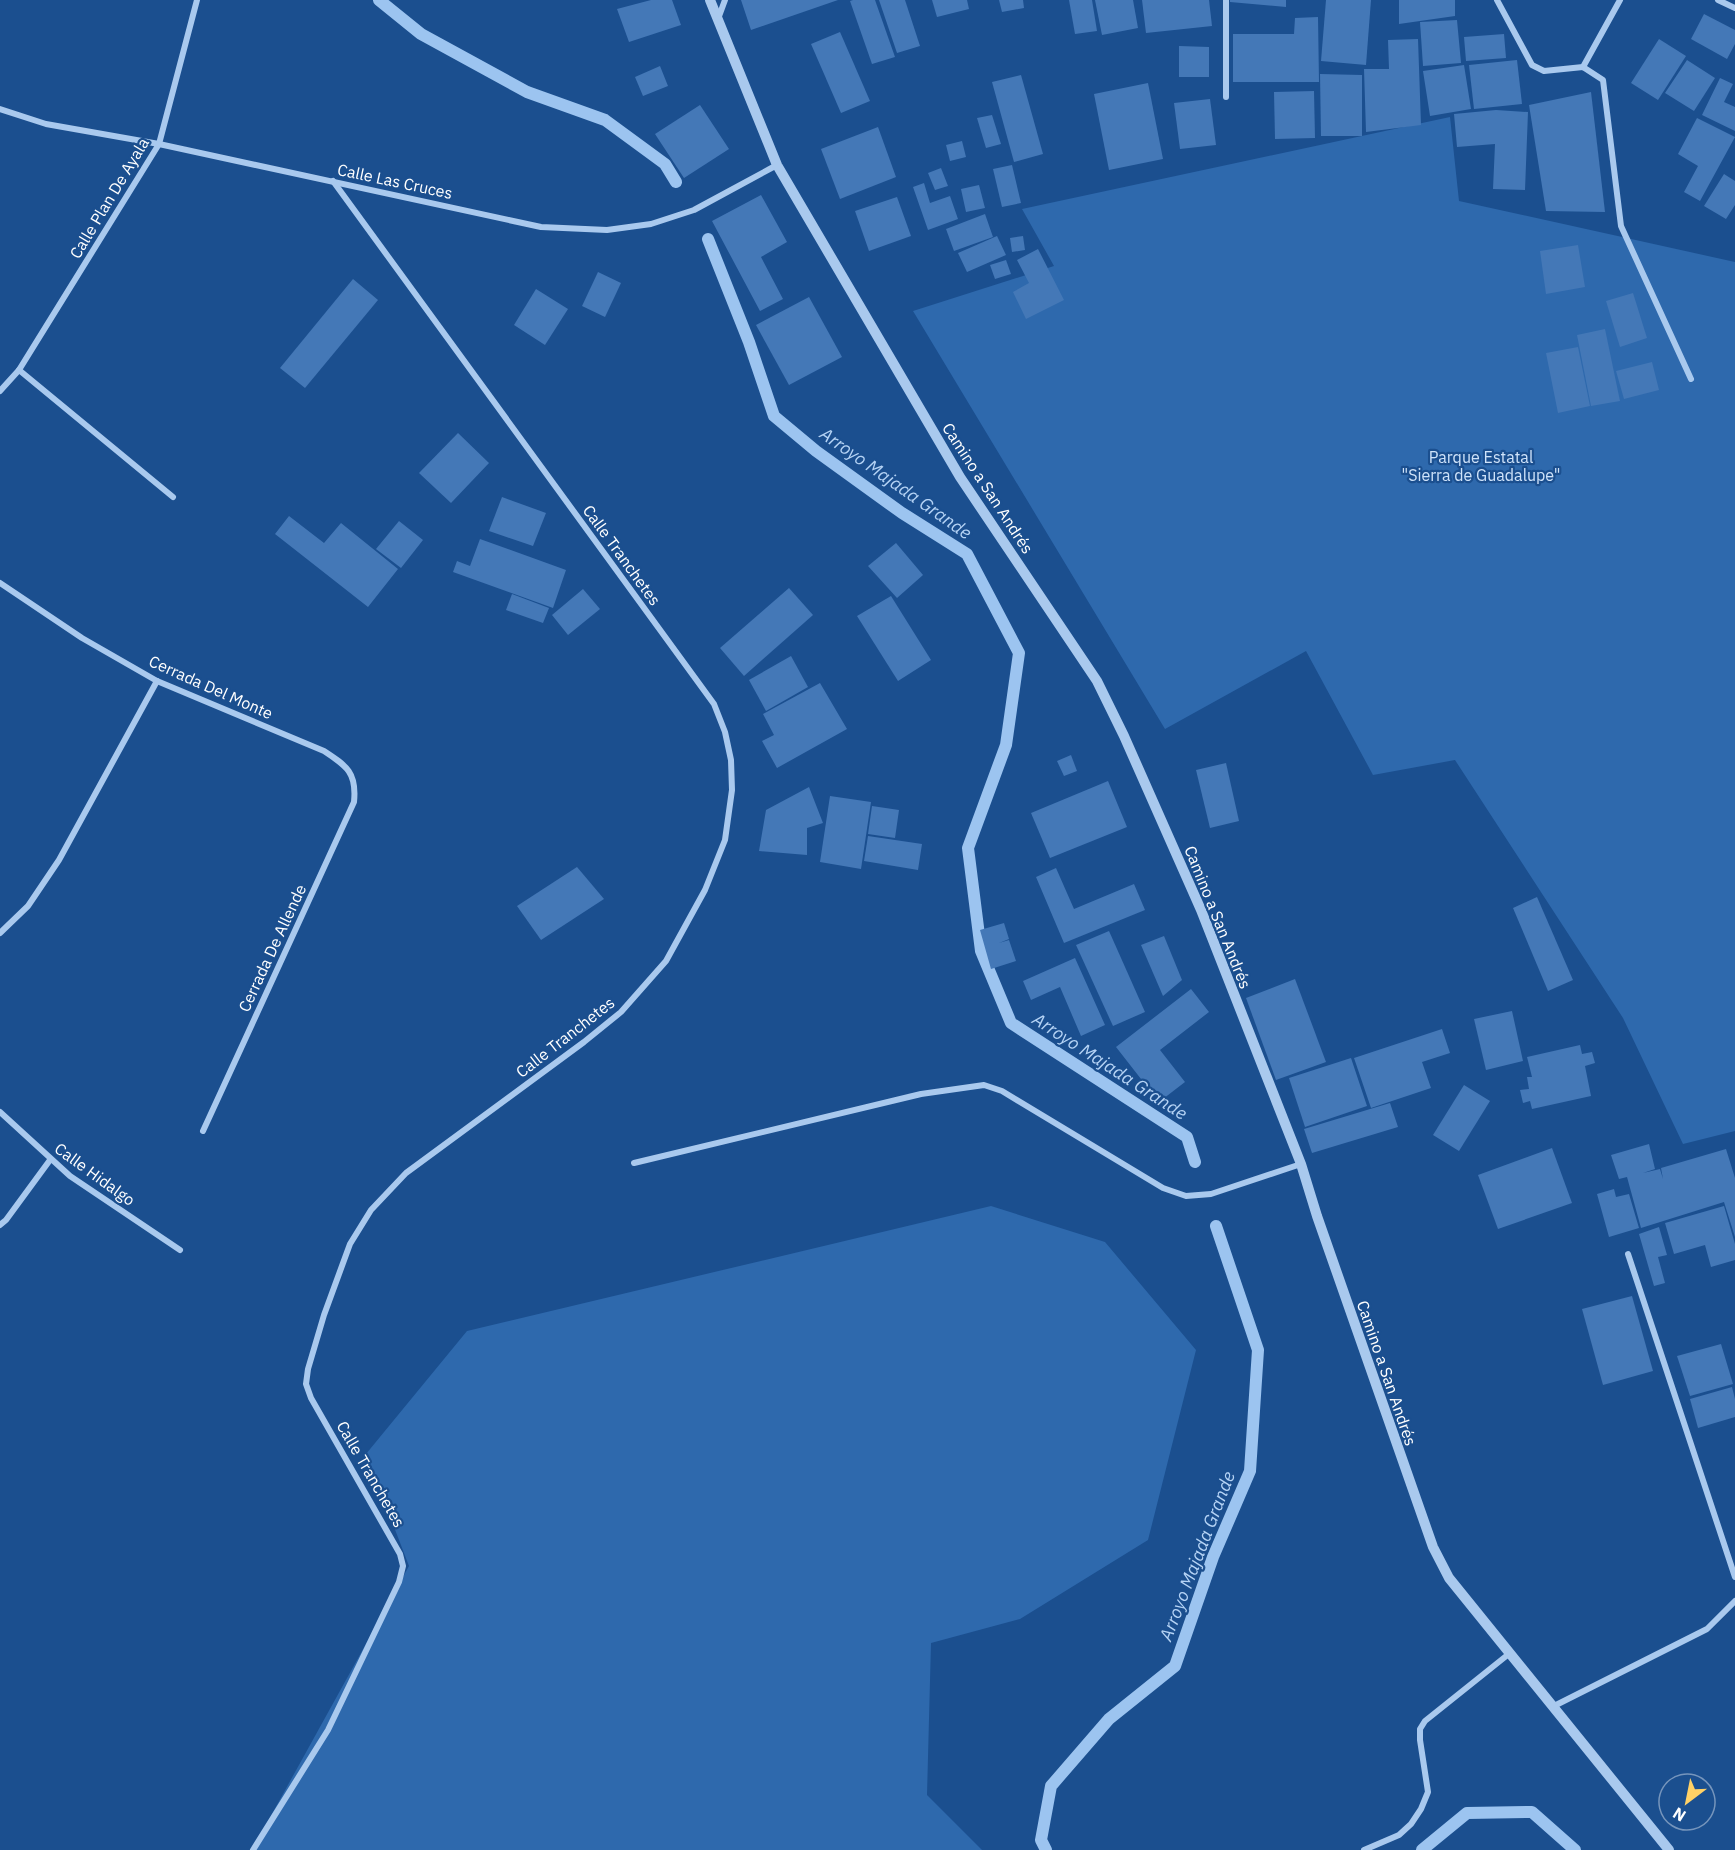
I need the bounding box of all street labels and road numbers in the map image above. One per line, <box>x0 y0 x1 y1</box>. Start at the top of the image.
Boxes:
street label: Calle Plan De Ayala <box>65 133 153 262</box>
street label: Calle Las Cruces <box>336 159 454 203</box>
street label: Camino a San Andrés <box>938 419 1038 557</box>
street label: Calle Tranchetes <box>579 501 665 609</box>
street label: Cerrada Del Monte <box>146 651 276 723</box>
street label: Camino a San Andrés <box>1180 843 1256 991</box>
street label: Cerrada De Allende <box>234 881 310 1015</box>
street label: Calle Tranchetes <box>512 992 618 1082</box>
street label: Calle Hidalgo <box>51 1138 139 1210</box>
street label: Camino a San Andrés <box>1353 1298 1421 1448</box>
street label: Calle Tranchetes <box>332 1417 410 1531</box>

